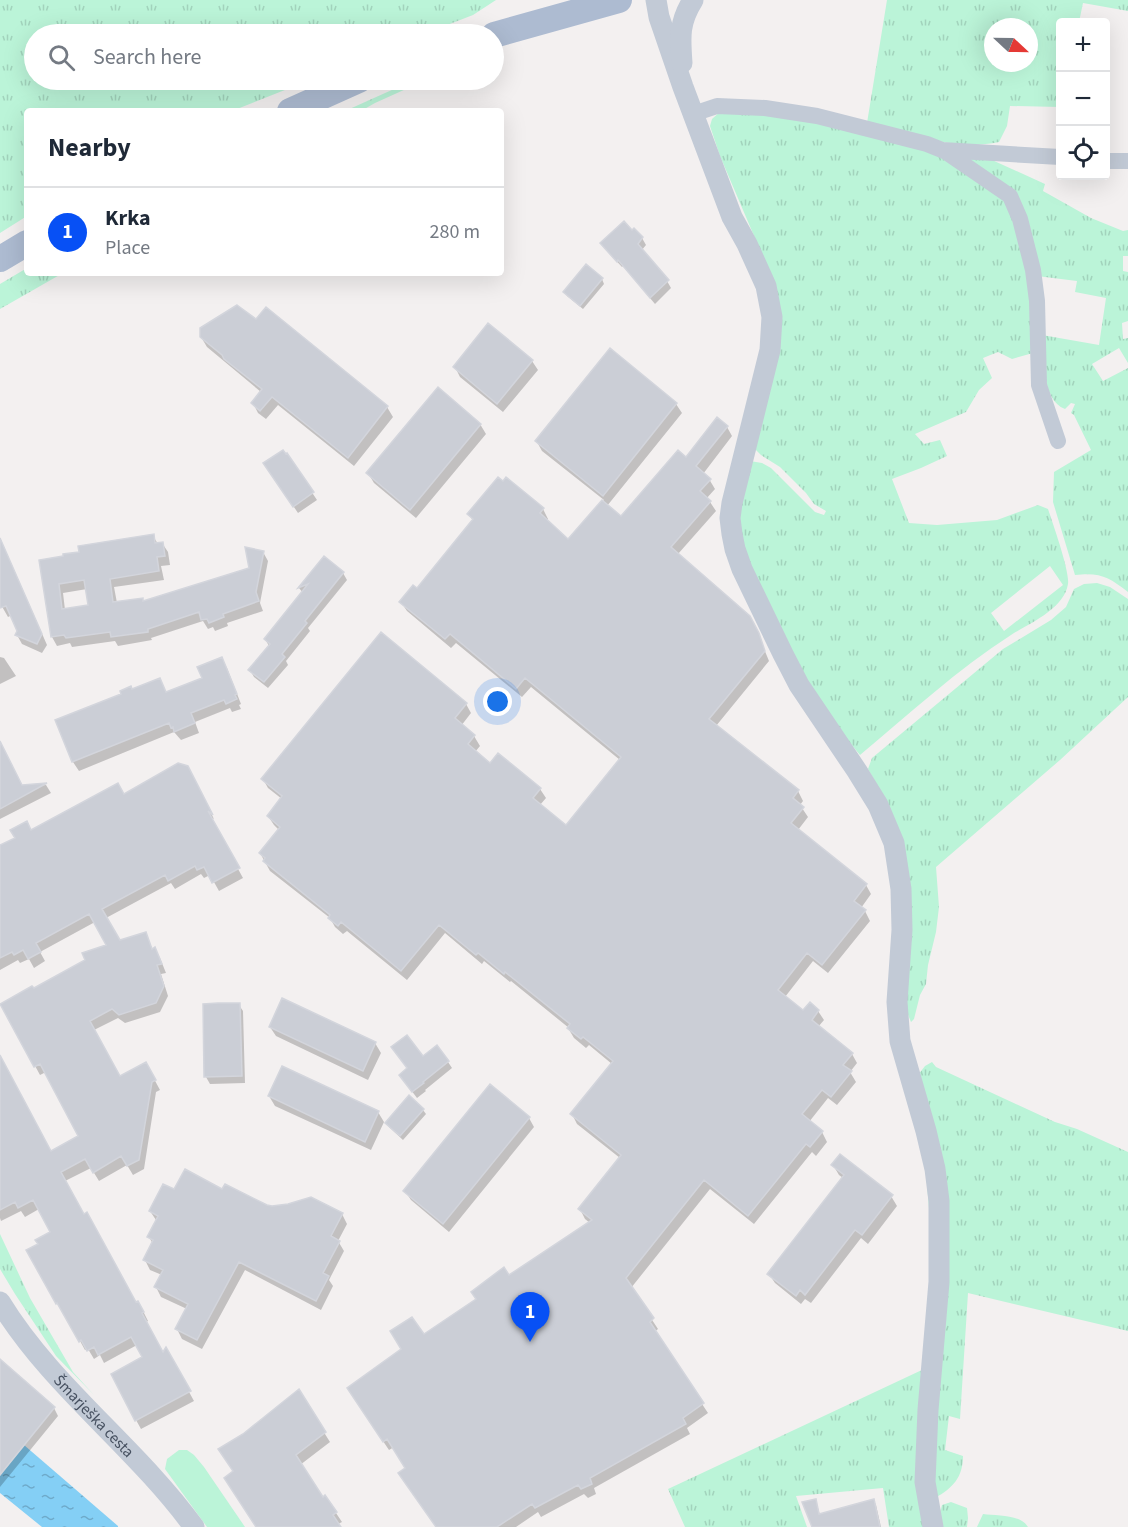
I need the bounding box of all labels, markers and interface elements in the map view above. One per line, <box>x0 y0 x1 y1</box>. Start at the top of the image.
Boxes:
north arrow <box>984 18 1038 72</box>
map controls <box>1056 18 1110 180</box>
button: + <box>1056 18 1110 72</box>
search box <box>24 24 504 90</box>
icon: search <box>45 41 78 74</box>
text: Search here <box>93 41 201 73</box>
button: − <box>1056 72 1110 126</box>
button: locate <box>1056 126 1110 180</box>
text: Nearby <box>48 129 131 166</box>
text: Krka <box>105 202 151 234</box>
text: 1 <box>62 218 73 246</box>
text: 280 m <box>430 218 480 246</box>
text: Place <box>105 234 150 262</box>
your location <box>483 687 512 716</box>
pin: 1 <box>510 1292 550 1342</box>
street label: Šmarješka cesta <box>48 1370 139 1463</box>

